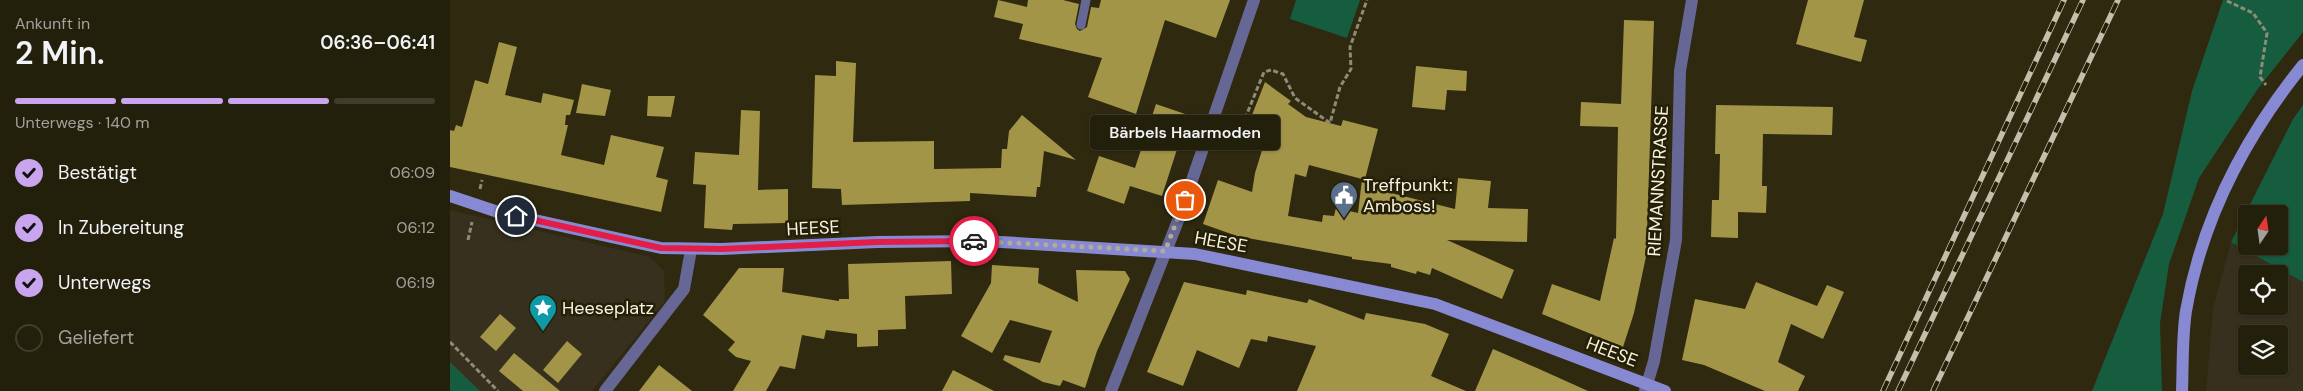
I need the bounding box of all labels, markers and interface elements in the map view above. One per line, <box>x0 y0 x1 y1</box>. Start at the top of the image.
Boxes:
text: Ankunft in <box>15 13 90 34</box>
text: 06:36–06:41 <box>320 30 435 55</box>
text: 2 Min. <box>15 32 105 74</box>
street label: RIEMANNSTRASSE <box>1642 105 1674 257</box>
text: Unterwegs · 140 m <box>15 112 149 133</box>
callout: Bärbels Haarmoden <box>1090 115 1280 150</box>
text: Bärbels Haarmoden <box>1109 122 1261 143</box>
icon: check <box>15 159 43 187</box>
text: Bestätigt <box>58 160 137 185</box>
text: 06:09 <box>390 162 435 183</box>
place label: Treffpunkt: Amboss! <box>1363 173 1453 218</box>
pin <box>1164 179 1206 221</box>
public building icon: Treffpunkt: Amboss! <box>1329 180 1359 219</box>
icon: bag <box>1171 186 1199 214</box>
pin <box>495 195 537 237</box>
icon: home <box>502 202 530 230</box>
north arrow <box>2238 205 2288 255</box>
map controls <box>2238 205 2288 375</box>
icon: check <box>15 214 43 242</box>
text: In Zubereitung <box>58 215 184 240</box>
street label: HEESE <box>786 215 840 241</box>
courier <box>949 216 999 266</box>
text: 06:12 <box>397 217 435 238</box>
street label: HEESE <box>1193 226 1249 258</box>
icon: car <box>960 227 988 255</box>
button: locate <box>2238 265 2288 315</box>
icon: check <box>15 269 43 297</box>
text: Unterwegs <box>58 270 151 295</box>
text: 06:19 <box>396 272 435 293</box>
place icon: Heeseplatz <box>528 293 558 332</box>
place label: Heeseplatz <box>562 296 654 320</box>
text: Geliefert <box>58 325 134 350</box>
button: layers <box>2238 325 2288 375</box>
street label: HEESE <box>1583 331 1641 373</box>

